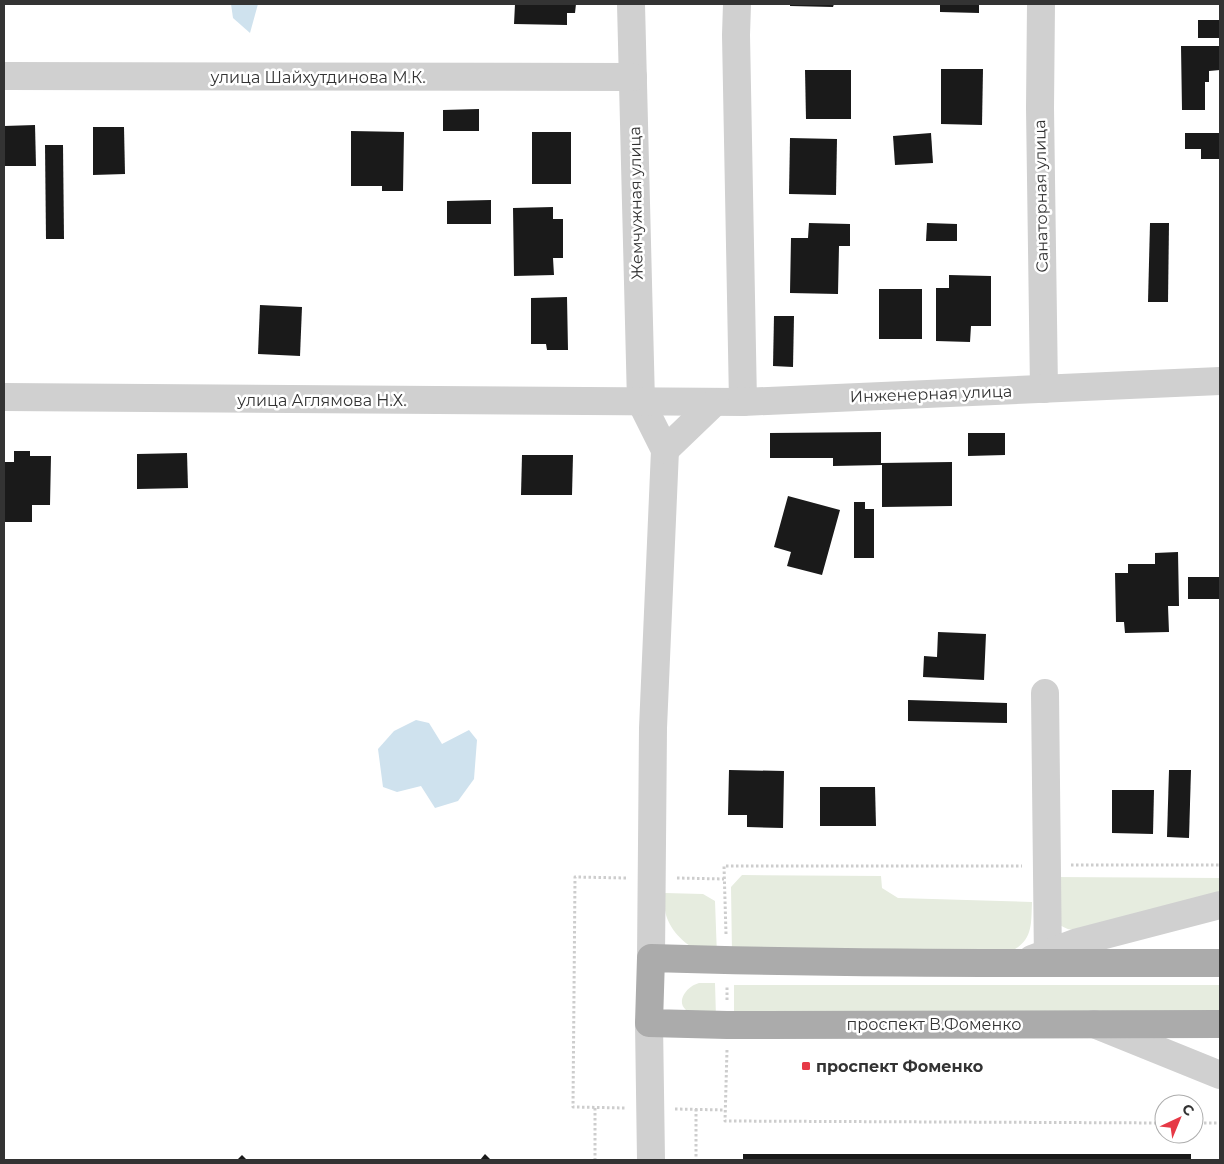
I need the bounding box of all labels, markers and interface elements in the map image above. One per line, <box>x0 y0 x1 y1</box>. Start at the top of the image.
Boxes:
street label: улица Шайхутдинова М.К. <box>209 68 426 87</box>
street label: Санаторная улица <box>1030 119 1052 273</box>
street label: Жемчужная улица <box>625 126 647 280</box>
street label: Инженерная улица <box>849 382 1013 406</box>
street label: улица Аглямова Н.Х. <box>236 391 407 410</box>
street label: проспект В.Фоменко <box>847 1015 1021 1034</box>
place label: проспект Фоменко <box>816 1057 983 1076</box>
marker: проспект Фоменко <box>800 1060 812 1072</box>
north arrow <box>1154 1094 1204 1144</box>
text: С <box>1178 1100 1198 1120</box>

